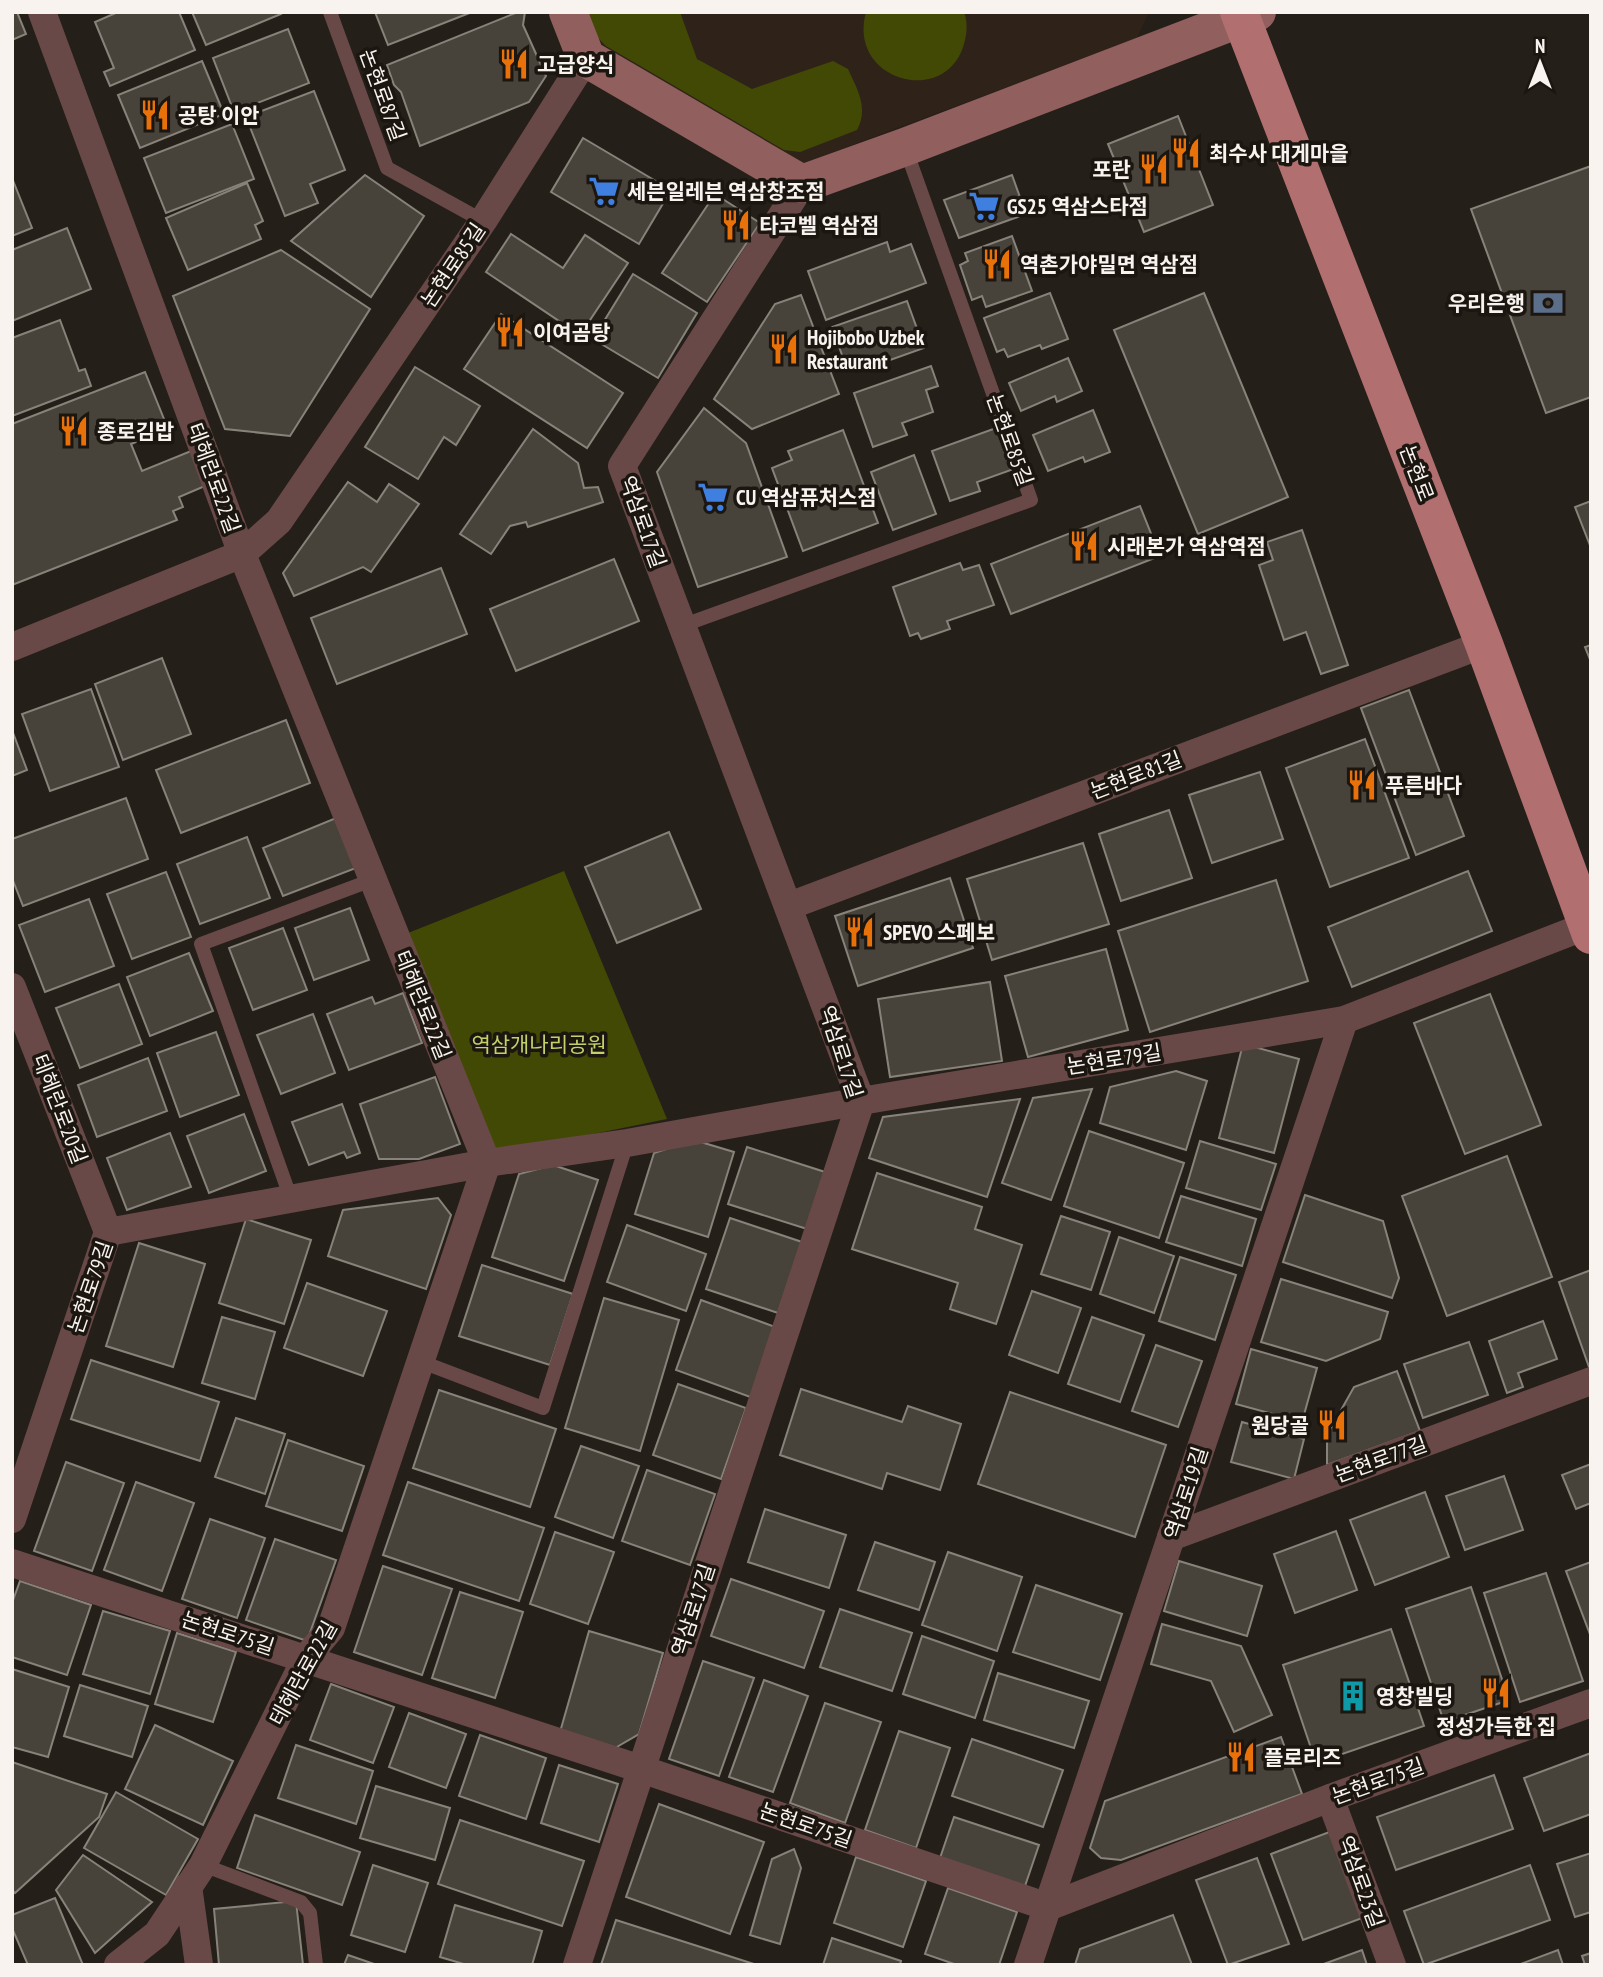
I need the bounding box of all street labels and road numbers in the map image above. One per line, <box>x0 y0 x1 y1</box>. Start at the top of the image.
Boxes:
street label: 논현로87길 <box>354 45 412 145</box>
street label: 논현로85길 <box>415 218 491 312</box>
street label: 논현로85길 <box>981 390 1039 490</box>
street label: 테헤란로22길 <box>182 419 246 537</box>
street label: 논현로 <box>1394 441 1440 505</box>
street label: 역삼로17길 <box>614 472 672 572</box>
street label: 논현로81길 <box>1086 745 1186 805</box>
street label: 테헤란로22길 <box>389 946 457 1064</box>
street label: 역삼로17길 <box>813 1002 869 1102</box>
street label: 논현로79길 <box>1064 1038 1164 1080</box>
street label: 테헤란로20길 <box>27 1050 93 1168</box>
street label: 논현로79길 <box>62 1237 118 1337</box>
street label: 논현로77길 <box>1331 1430 1431 1488</box>
street label: 역삼로19길 <box>1158 1443 1214 1543</box>
street label: 역삼로17길 <box>665 1560 721 1660</box>
street label: 논현로75길 <box>178 1605 278 1661</box>
street label: 테헤란로22길 <box>263 1616 343 1730</box>
street label: 논현로75길 <box>1328 1752 1428 1810</box>
street label: 논현로75길 <box>756 1797 856 1853</box>
street label: 역삼로23길 <box>1332 1832 1390 1932</box>

